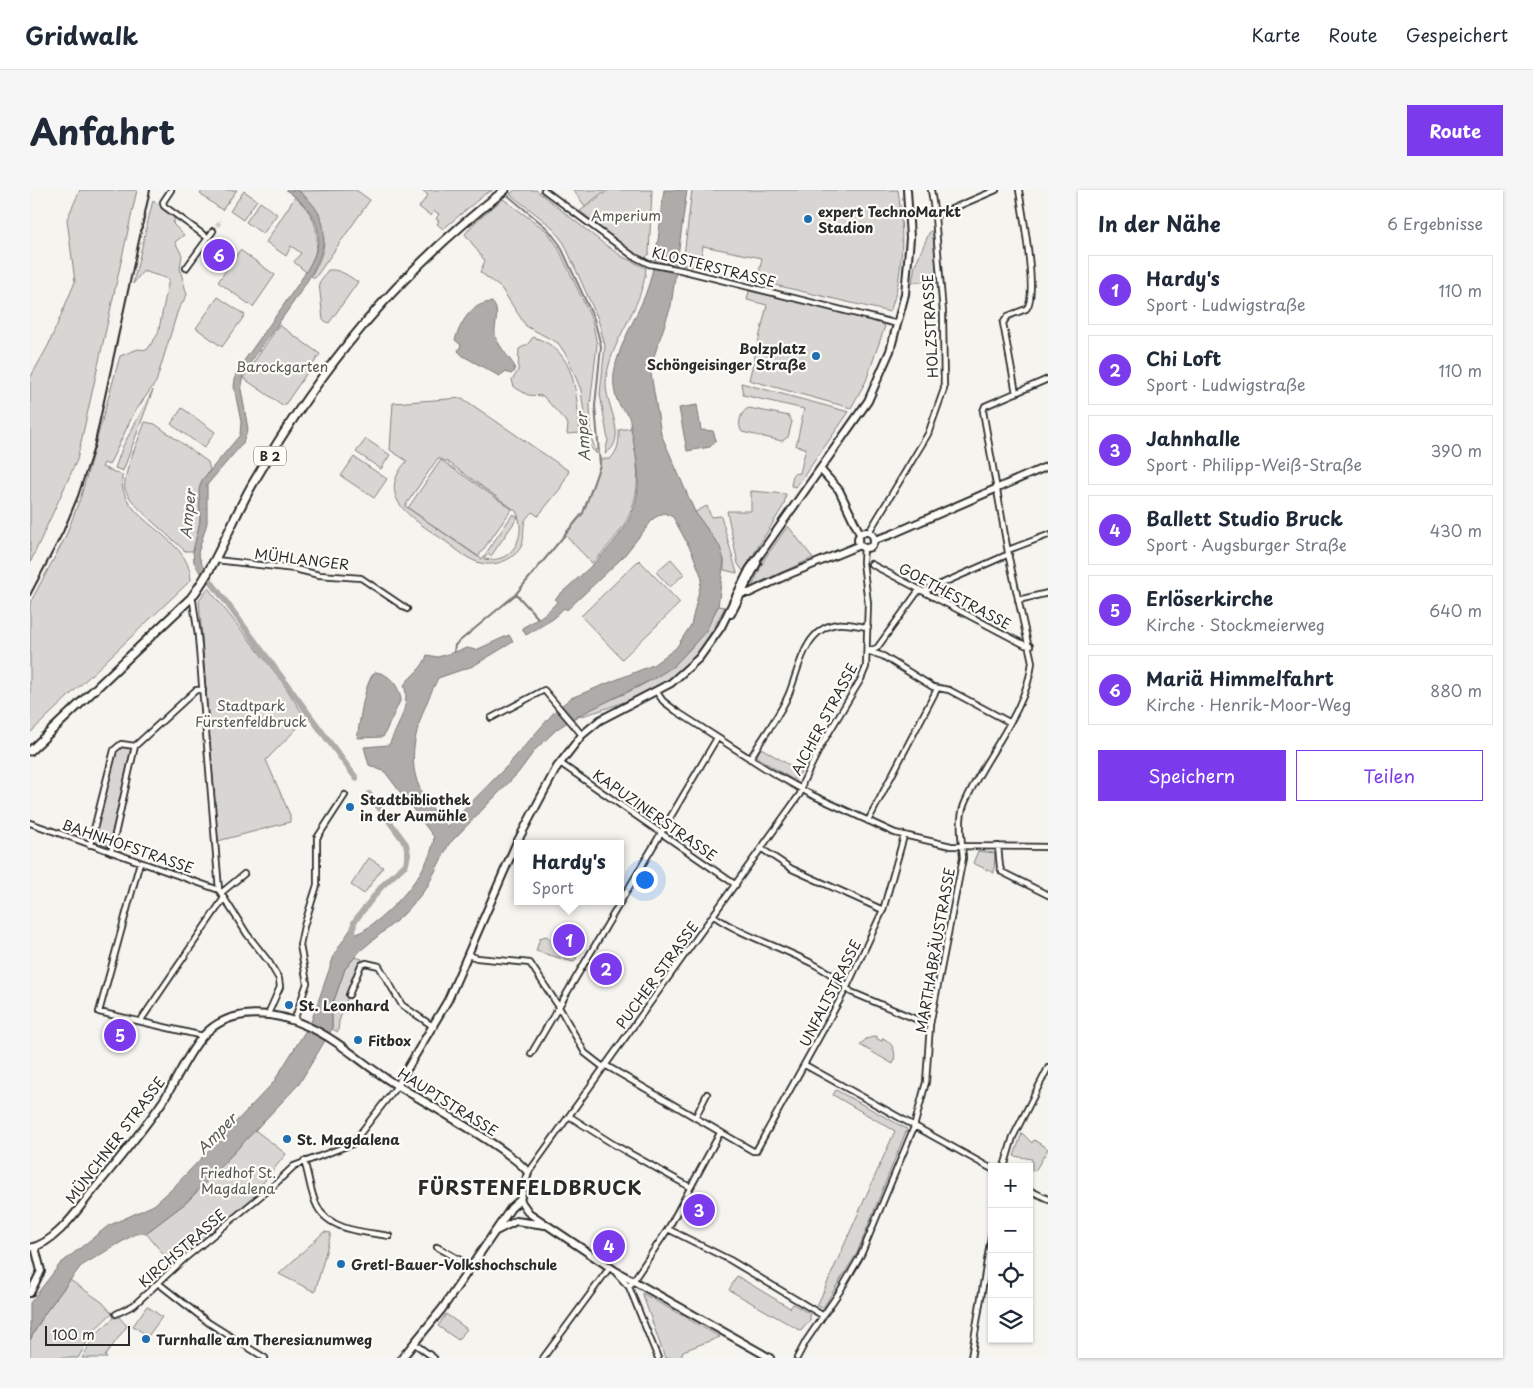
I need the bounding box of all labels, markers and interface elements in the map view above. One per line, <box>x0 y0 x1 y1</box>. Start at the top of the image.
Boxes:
text: Gridwalk <box>25 17 138 53</box>
text: Karte <box>1252 21 1300 48</box>
text: Route <box>1328 21 1378 48</box>
text: Gespeichert <box>1406 21 1508 48</box>
text: Anfahrt <box>30 104 175 157</box>
button: Route <box>1407 105 1503 156</box>
place label: expert TechnoMarkt Stadion <box>818 201 961 238</box>
park label: Amperium <box>591 205 661 226</box>
text: In der Nähe <box>1098 207 1220 239</box>
text: 6 Ergebnisse <box>1387 211 1483 235</box>
marker: expert TechnoMarkt Stadion <box>802 213 814 225</box>
pin: 6 <box>203 236 235 274</box>
street label: KLOSTERSTRASSE <box>650 241 778 293</box>
text: Hardy's <box>1146 264 1220 292</box>
street label: HOLZSTRASSE <box>917 274 943 378</box>
text: 1 <box>1111 278 1119 302</box>
text: 110 m <box>1439 278 1482 302</box>
text: Sport · Ludwigstraße <box>1146 292 1306 316</box>
place label: Bolzplatz Schöngeisinger Straße <box>647 338 806 375</box>
text: Chi Loft <box>1146 344 1221 372</box>
marker: Bolzplatz Schöngeisinger Straße <box>810 350 822 362</box>
park label: Barockgarten <box>236 356 328 377</box>
text: 2 <box>1109 358 1121 382</box>
text: 110 m <box>1439 358 1482 382</box>
text: Sport · Ludwigstraße <box>1146 372 1306 396</box>
water label: Amper <box>569 409 595 462</box>
text: Jahnhalle <box>1146 424 1240 452</box>
text: 3 <box>1110 438 1120 462</box>
text: 390 m <box>1431 438 1482 462</box>
road number: B 2 <box>254 446 286 466</box>
text: Sport · Philipp-Weiß-Straße <box>1146 452 1362 476</box>
water label: Amper <box>173 486 201 540</box>
text: Ballett Studio Bruck <box>1146 504 1343 532</box>
text: 4 <box>1110 518 1120 542</box>
text: 430 m <box>1430 518 1482 542</box>
text: Sport · Augsburger Straße <box>1146 532 1347 556</box>
street label: MÜHLANGER <box>253 543 351 575</box>
street label: GOETHESTRASSE <box>895 558 1015 634</box>
text: Erlöserkirche <box>1146 584 1273 612</box>
text: 5 <box>1110 598 1120 622</box>
text: 640 m <box>1429 598 1482 622</box>
text: Kirche · Stockmeierweg <box>1146 612 1325 636</box>
street label: AICHER STRASSE <box>786 659 862 779</box>
text: Mariä Himmelfahrt <box>1146 664 1334 692</box>
text: 6 <box>1109 678 1121 702</box>
text: 880 m <box>1430 678 1482 702</box>
text: Kirche · Henrik-Moor-Weg <box>1146 692 1351 716</box>
park label: Stadtpark Fürstenfeldbruck <box>195 695 308 732</box>
button: Speichern <box>1098 750 1286 801</box>
button: Teilen <box>1296 750 1483 801</box>
street label: KAPUZINERSTRASSE <box>589 764 721 866</box>
place label: Stadtbibliothek in der Aumühle <box>360 789 471 826</box>
marker: Stadtbibliothek in der Aumühle <box>344 801 356 813</box>
street label: BAHNHOFSTRASSE <box>59 814 197 878</box>
popup <box>514 840 624 905</box>
text: Hardy's <box>532 847 606 875</box>
street label: MARTHABRÄUSTRASSE <box>910 866 960 1034</box>
your location <box>632 867 658 893</box>
text: Sport <box>532 875 574 899</box>
street label: PUCHER STRASSE <box>611 917 703 1033</box>
pin: 1 <box>553 921 585 959</box>
street label: UNFALTSTRASSE <box>794 936 866 1050</box>
pin: 2 <box>590 950 622 988</box>
place label: St. Leonhard <box>299 995 390 1016</box>
marker: St. Leonhard <box>283 999 295 1011</box>
pin: 5 <box>104 1016 136 1054</box>
place label: Fitbox <box>368 1030 411 1051</box>
marker: Fitbox <box>352 1034 364 1046</box>
street label: HAUPTSTRASSE <box>394 1063 502 1141</box>
street label: MÜNCHNER STRASSE <box>60 1072 170 1208</box>
water label: Amper <box>191 1106 243 1159</box>
place label: St. Magdalena <box>297 1129 400 1150</box>
marker: St. Magdalena <box>281 1133 293 1145</box>
park label: Friedhof St. Magdalena <box>200 1162 276 1199</box>
map controls <box>988 1163 1033 1343</box>
button: + <box>988 1163 1033 1208</box>
district label: FÜRSTENFELDBRUCK <box>418 1173 642 1201</box>
pin: 3 <box>683 1191 715 1229</box>
street label: KIRCHSTRASSE <box>134 1204 230 1292</box>
button: − <box>988 1208 1033 1253</box>
pin: 4 <box>593 1227 625 1265</box>
button: locate <box>988 1253 1033 1298</box>
place label: Gretl-Bauer-Volkshochschule <box>351 1254 558 1275</box>
marker: Gretl-Bauer-Volkshochschule <box>335 1258 347 1270</box>
button: layers <box>988 1298 1033 1343</box>
scale bar <box>45 1323 130 1346</box>
text: 100 m <box>52 1324 95 1345</box>
place label: Turnhalle am Theresianumweg <box>156 1329 373 1350</box>
marker: Turnhalle am Theresianumweg <box>140 1333 152 1345</box>

